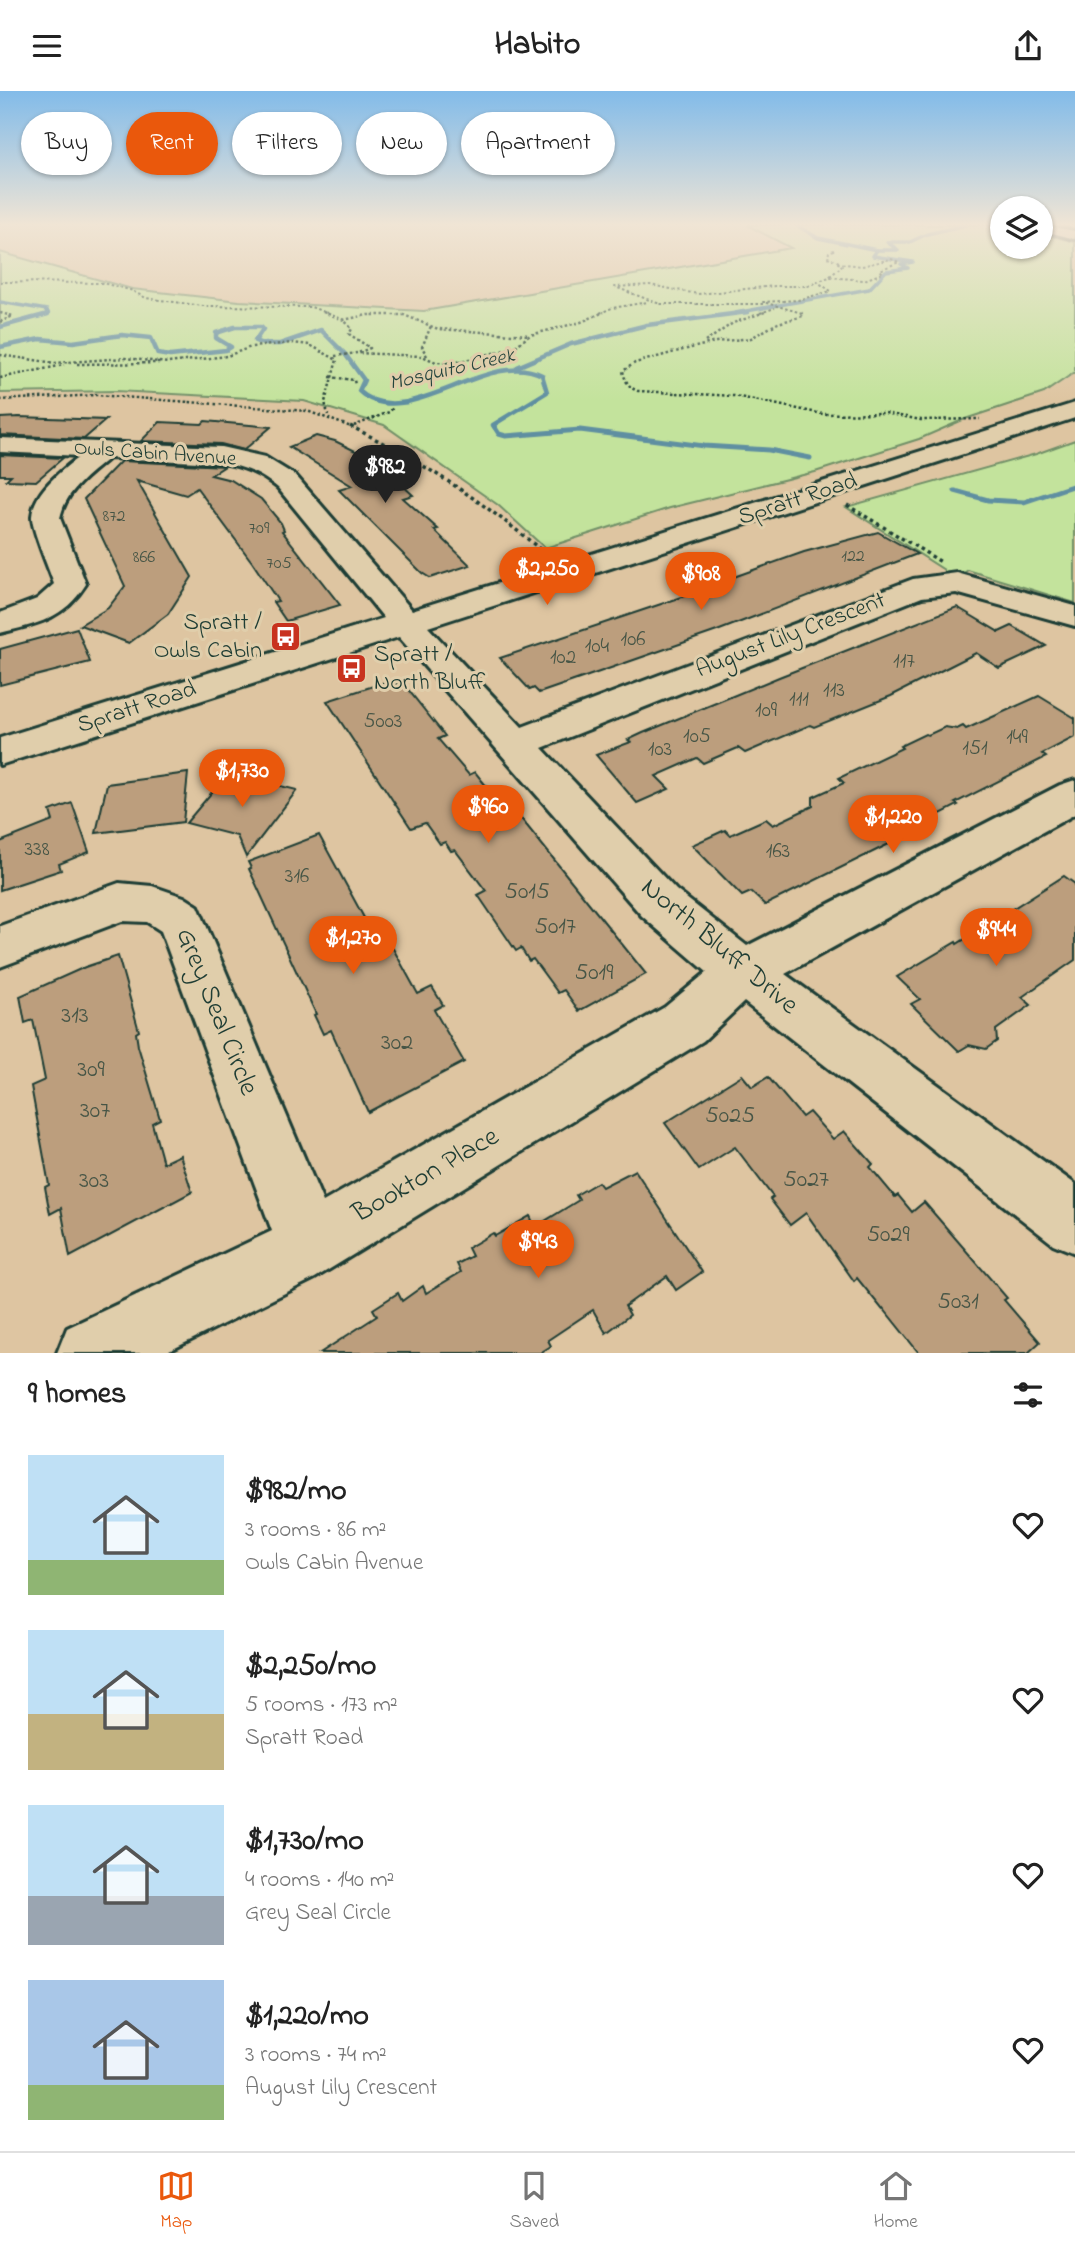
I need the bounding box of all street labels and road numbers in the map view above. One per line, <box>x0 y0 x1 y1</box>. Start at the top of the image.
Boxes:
street label: Owls Cabin Avenue <box>73 433 238 475</box>
street label: Spratt Road <box>734 464 862 536</box>
street label: August Lily Crescent <box>691 584 891 689</box>
street label: Spratt Road <box>73 672 201 744</box>
street label: North Bluff Drive <box>631 869 807 1026</box>
street label: Grey Seal Circle <box>164 922 268 1102</box>
street label: Bookton Place <box>344 1117 507 1235</box>

